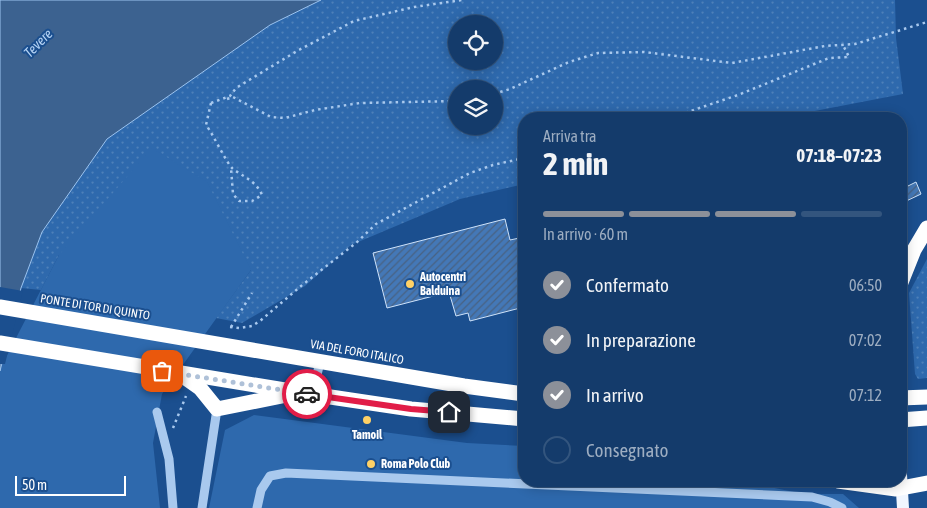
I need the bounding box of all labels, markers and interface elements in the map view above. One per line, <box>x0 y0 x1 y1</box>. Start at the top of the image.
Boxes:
map controls <box>448 15 503 135</box>
button: locate <box>448 15 503 70</box>
water label: Tevere <box>20 25 56 61</box>
button: layers <box>448 80 503 135</box>
text: Arriva tra <box>543 127 596 145</box>
text: 07:18–07:23 <box>796 144 882 166</box>
text: 2 min <box>543 145 608 182</box>
text: In arrivo · 60 m <box>543 225 628 243</box>
place label: Autocentri Balduina <box>419 270 466 298</box>
icon: check <box>543 271 571 299</box>
text: Confermato <box>586 274 669 296</box>
text: 06:50 <box>849 276 882 294</box>
marker: Autocentri Balduina <box>404 278 416 290</box>
street label: PONTE DI TOR DI QUINTO <box>39 291 151 323</box>
icon: check <box>543 326 571 354</box>
text: In preparazione <box>586 329 696 351</box>
text: 07:02 <box>849 331 882 349</box>
street label: VIA DEL FORO ITALICO <box>309 337 405 367</box>
pin <box>141 350 183 392</box>
icon: bag <box>148 357 176 385</box>
courier <box>282 369 332 419</box>
icon: car <box>293 380 321 408</box>
icon: check <box>543 381 571 409</box>
text: In arrivo <box>586 384 644 406</box>
text: 07:12 <box>849 386 882 404</box>
pin <box>428 391 470 433</box>
icon: home <box>435 398 463 426</box>
marker: Tamoil <box>361 414 373 426</box>
place label: Tamoil <box>352 428 383 442</box>
text: Consegnato <box>586 439 668 461</box>
place label: Roma Polo Club <box>381 457 451 471</box>
marker: Roma Polo Club <box>365 458 377 470</box>
scale bar <box>15 473 126 496</box>
text: 50 m <box>22 477 47 493</box>

